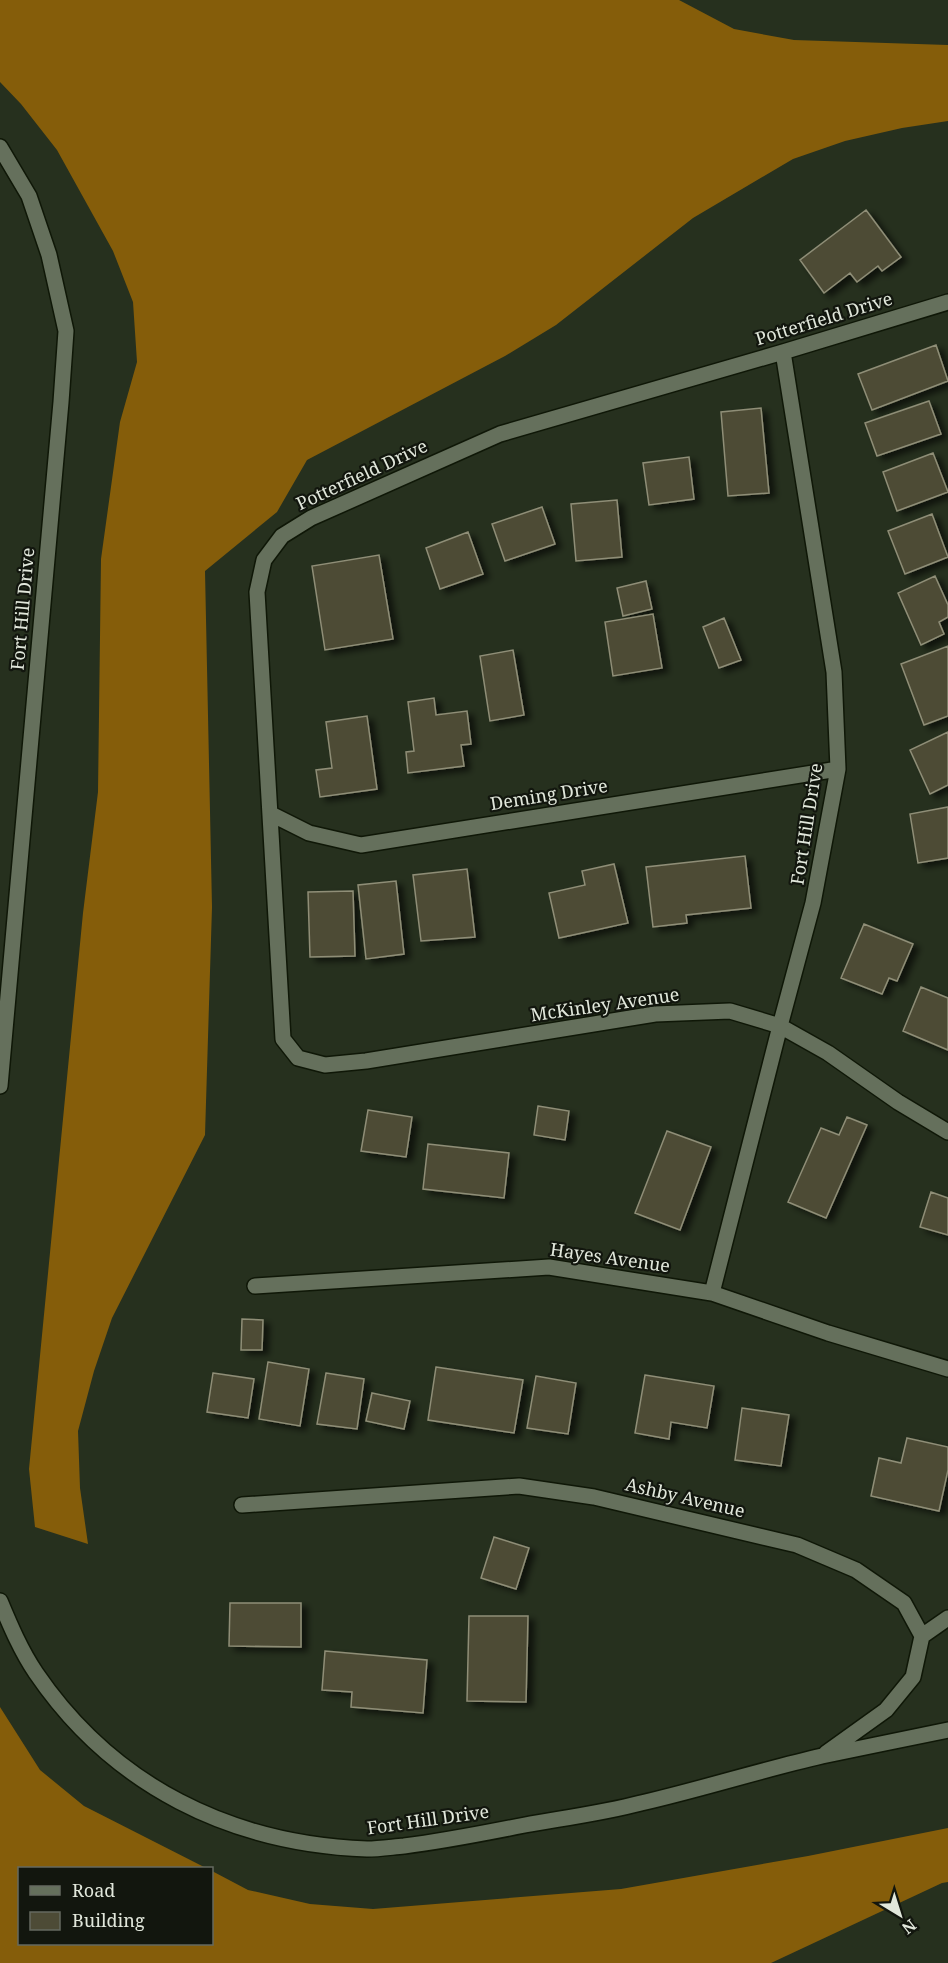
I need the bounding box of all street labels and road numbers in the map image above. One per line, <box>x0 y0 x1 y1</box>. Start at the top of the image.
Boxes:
street label: Potterfield Drive <box>752 286 895 350</box>
street label: Potterfield Drive <box>292 433 431 515</box>
street label: Fort Hill Drive <box>5 547 39 671</box>
street label: Fort Hill Drive <box>785 761 827 886</box>
street label: Deming Drive <box>488 773 609 815</box>
street label: McKinley Avenue <box>529 982 681 1026</box>
street label: Hayes Avenue <box>549 1237 672 1277</box>
street label: Ashby Avenue <box>623 1472 747 1522</box>
street label: Fort Hill Drive <box>365 1799 490 1839</box>

